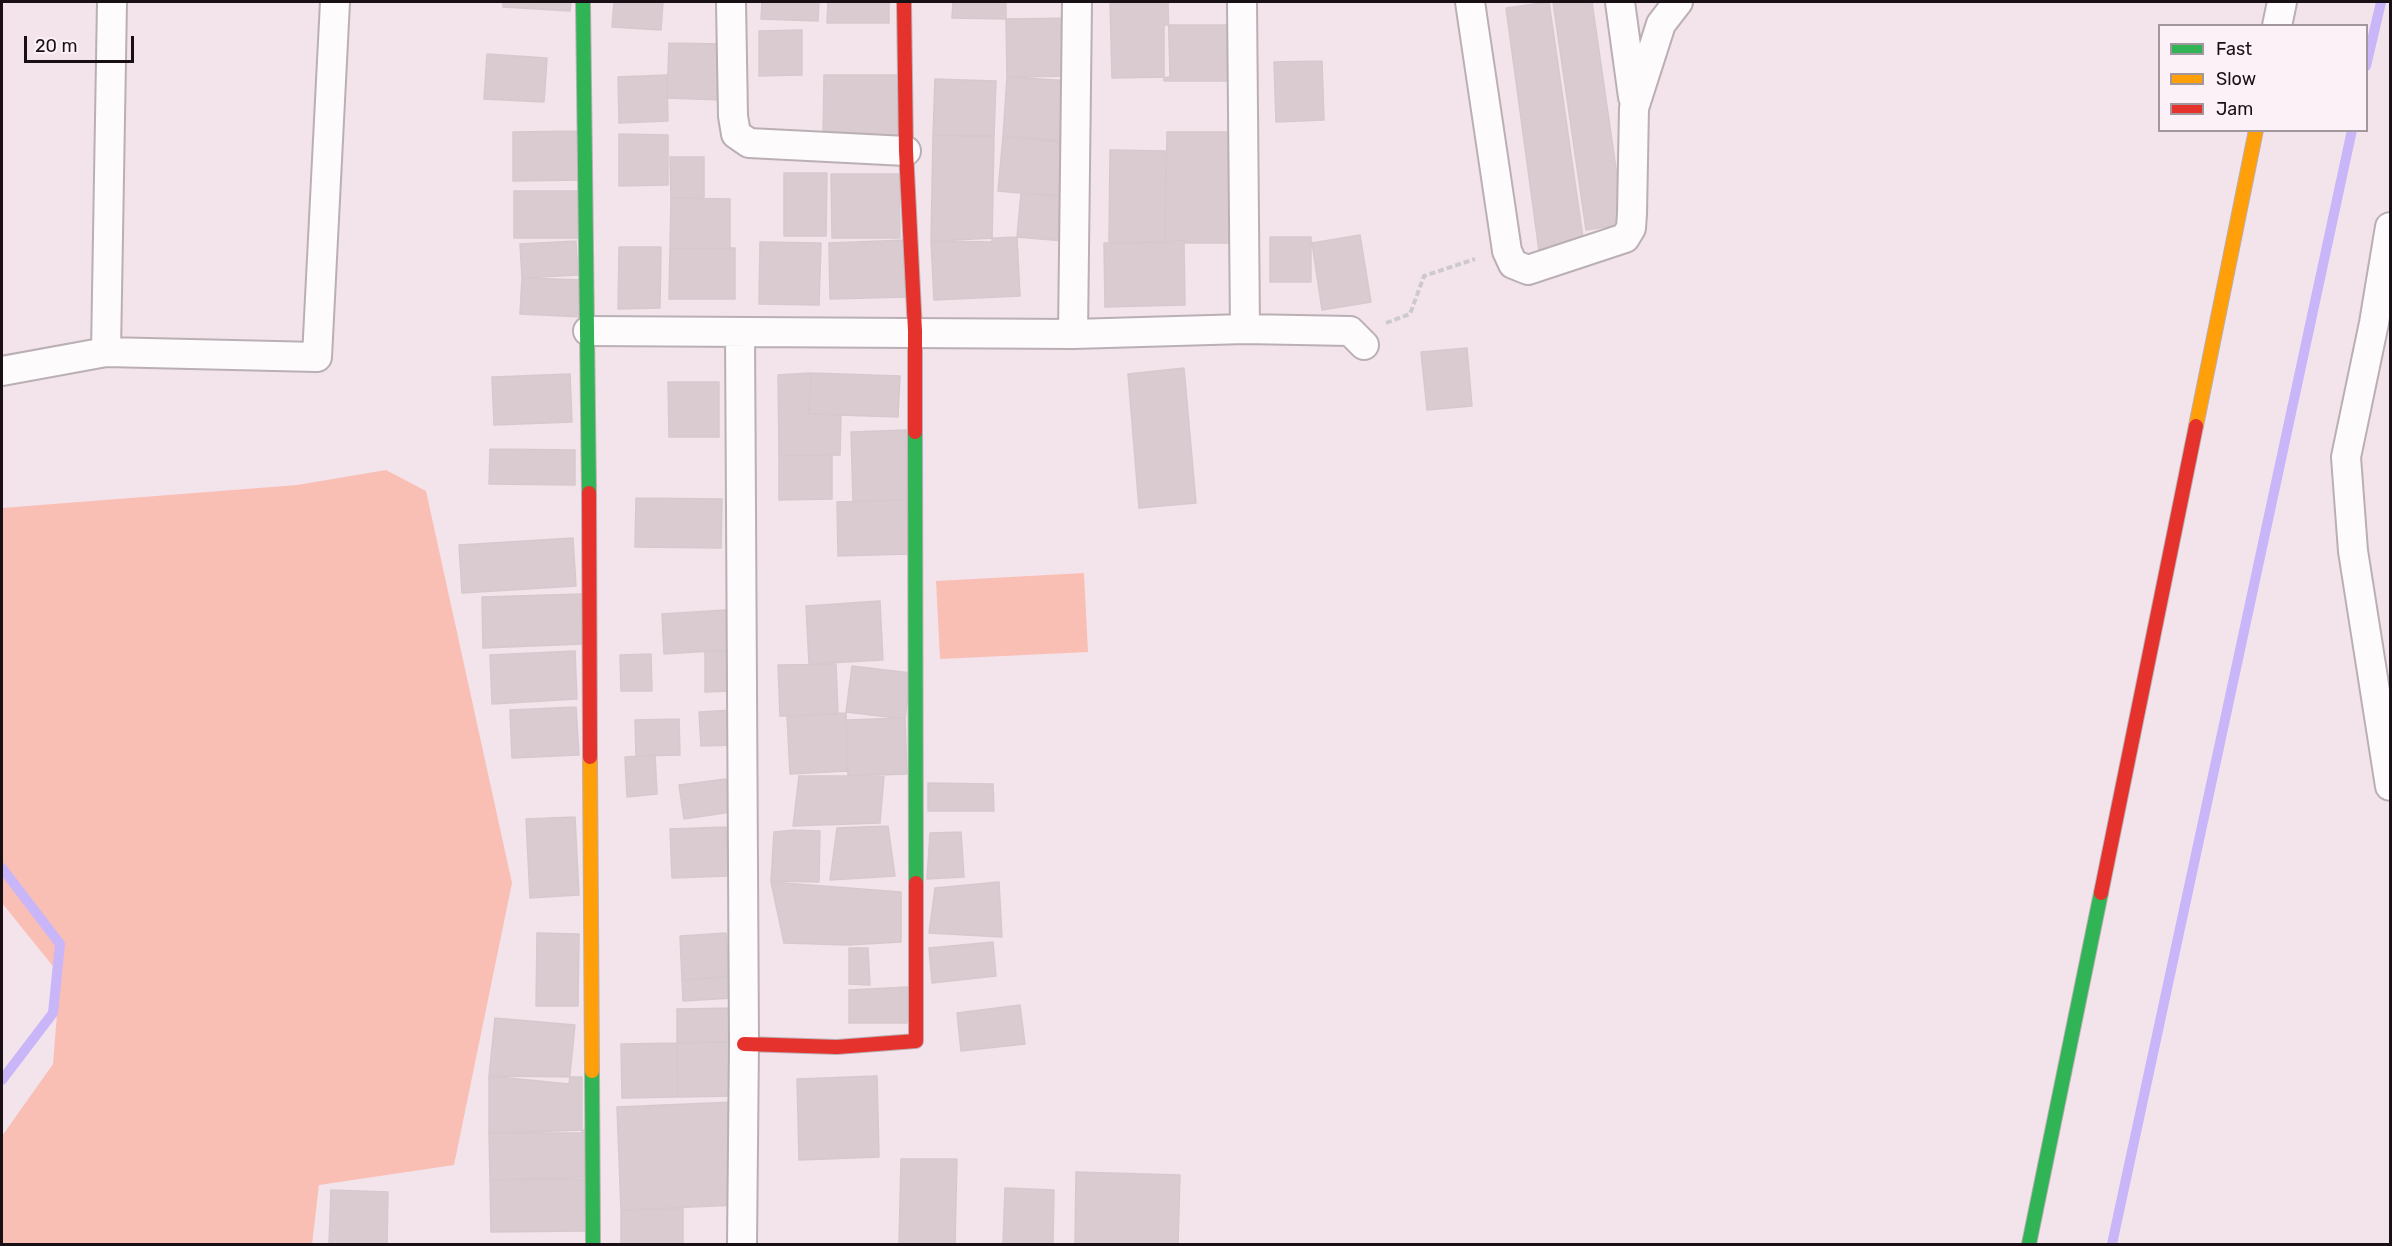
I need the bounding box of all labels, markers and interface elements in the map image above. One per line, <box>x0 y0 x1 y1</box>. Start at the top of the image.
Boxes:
scale bar <box>27 24 136 62</box>
legend <box>2158 24 2368 132</box>
text: 20 m <box>35 35 77 57</box>
text: Fast <box>2216 38 2252 60</box>
text: Slow <box>2216 68 2256 90</box>
text: Jam <box>2216 98 2253 120</box>

